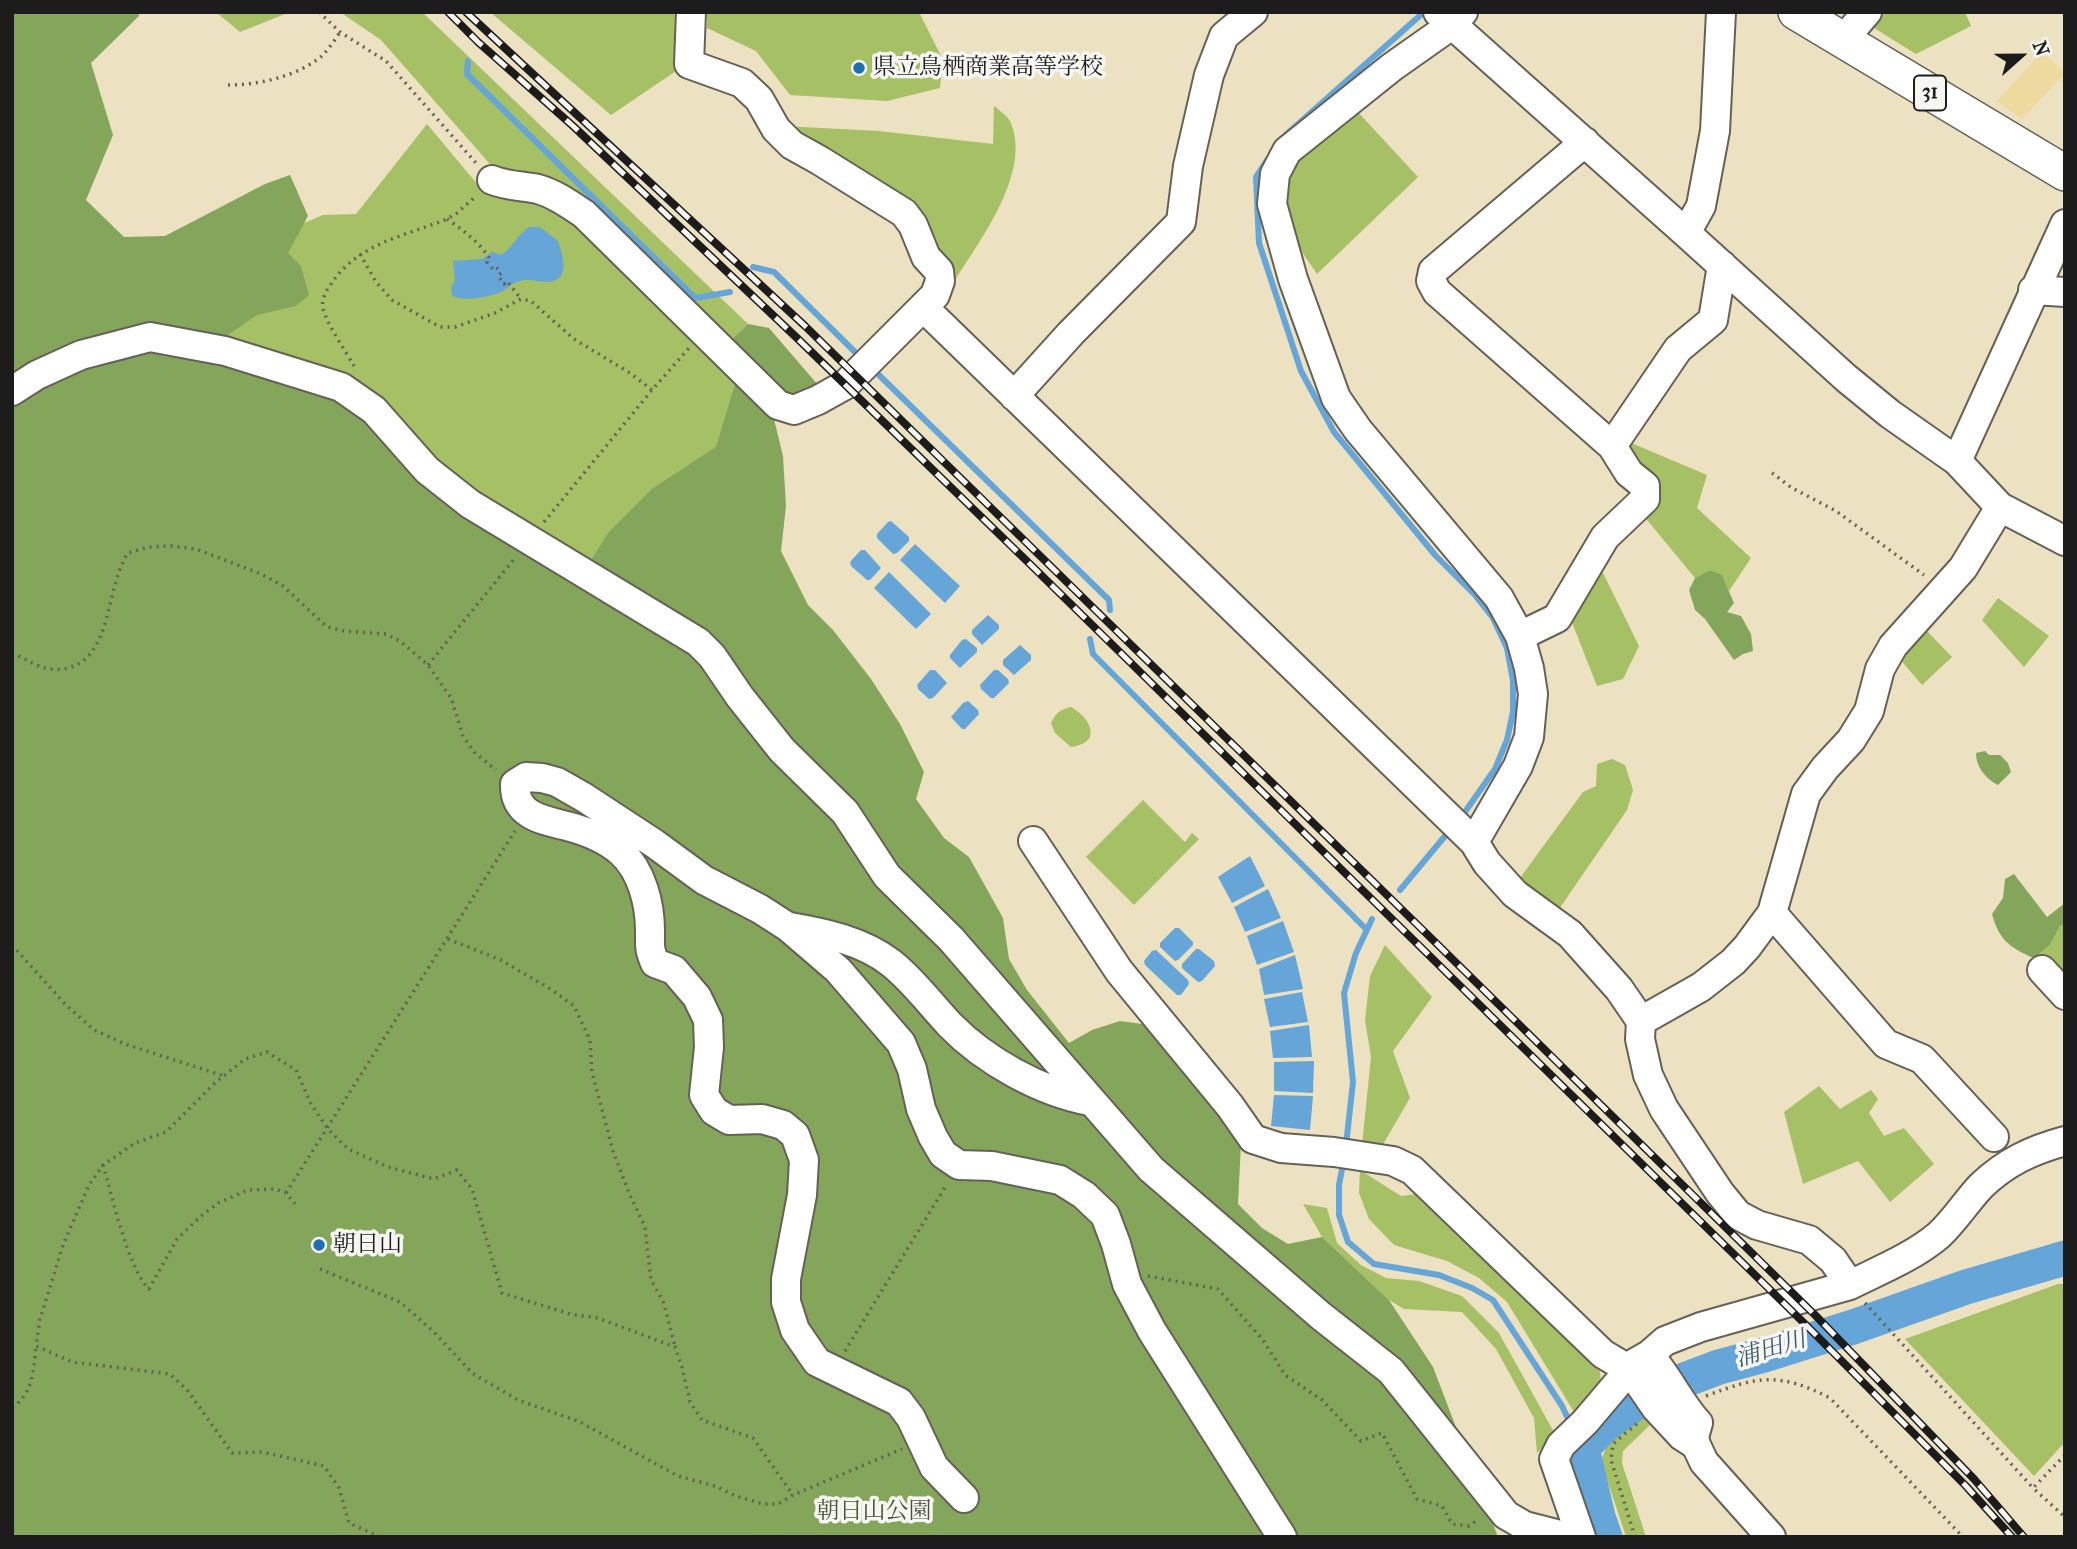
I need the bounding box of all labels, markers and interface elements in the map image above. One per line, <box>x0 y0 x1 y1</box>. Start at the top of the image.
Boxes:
north arrow <box>1986 21 2056 91</box>
text: N <box>2028 38 2053 59</box>
place label: 県立鳥栖商業高等学校 <box>873 54 1103 82</box>
marker: 県立鳥栖商業高等学校 <box>851 60 867 76</box>
road number: 31 <box>1914 76 1946 110</box>
place label: 朝日山 <box>333 1231 402 1259</box>
marker: 朝日山 <box>311 1237 327 1253</box>
water label: 浦田川 <box>1732 1326 1810 1374</box>
park label: 朝日山公園 <box>817 1498 931 1526</box>

